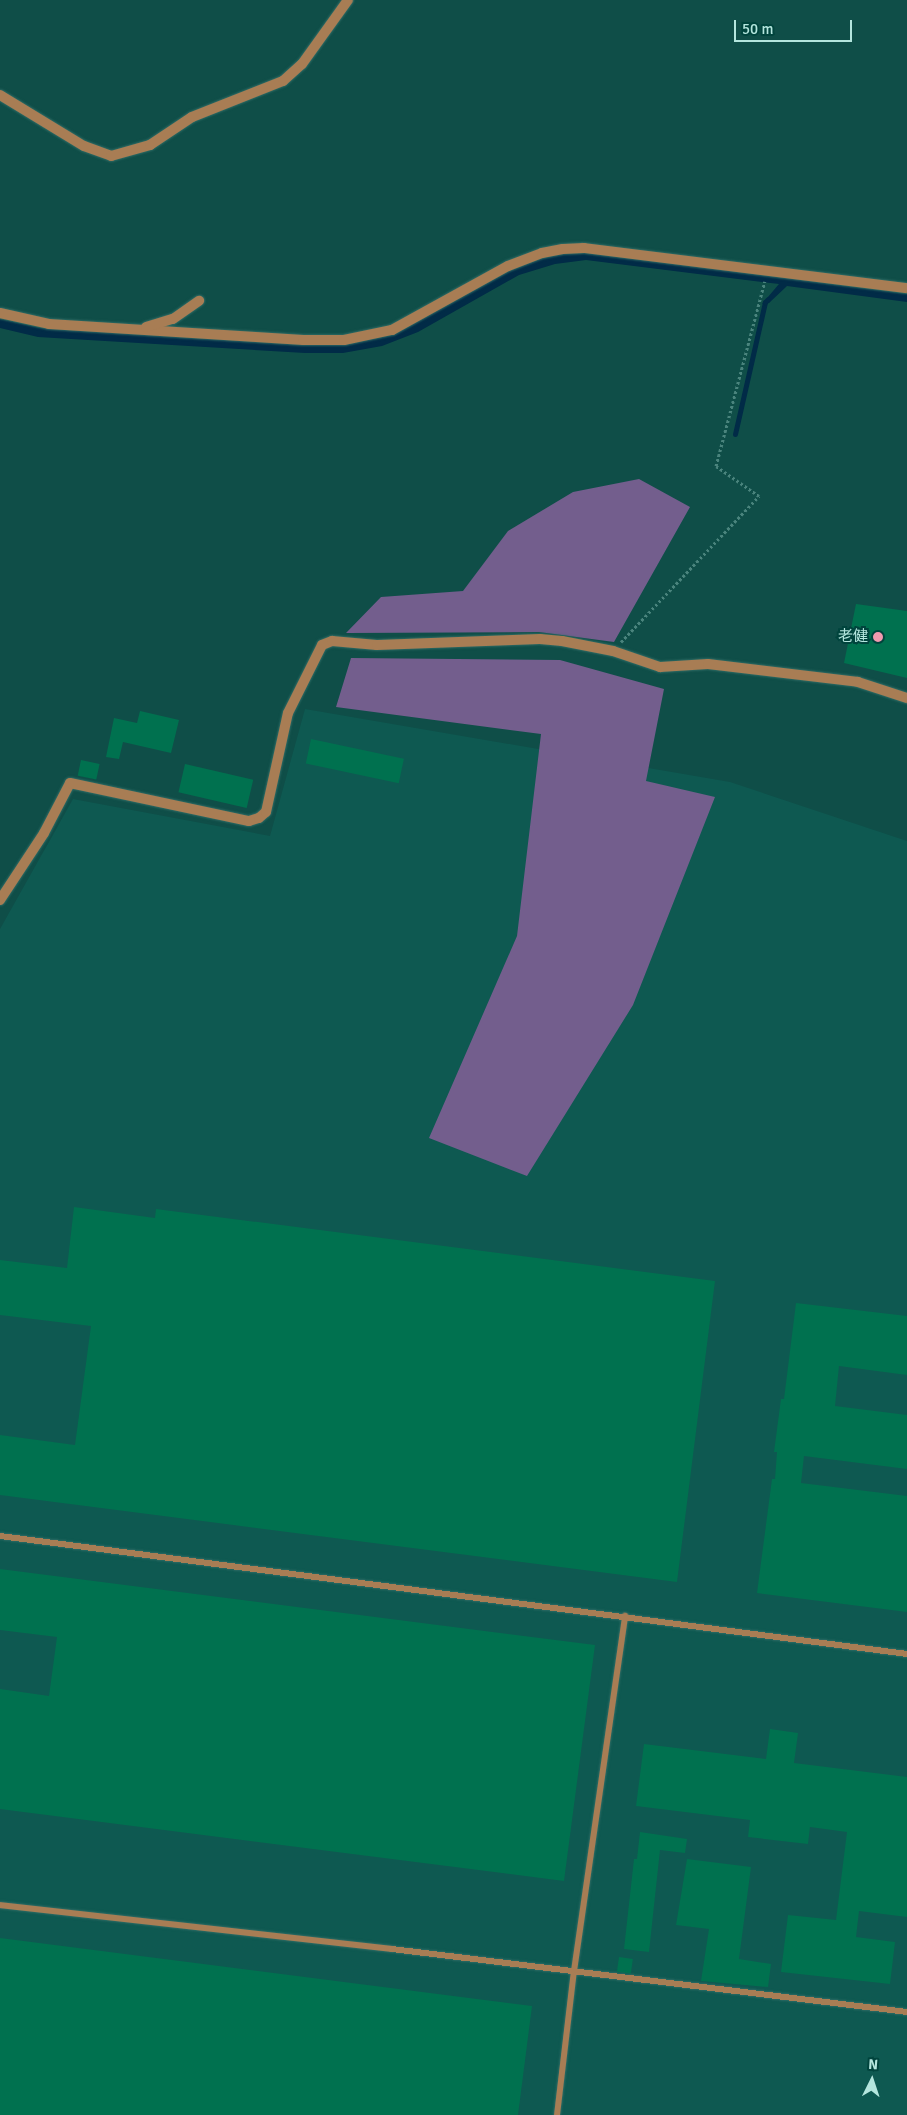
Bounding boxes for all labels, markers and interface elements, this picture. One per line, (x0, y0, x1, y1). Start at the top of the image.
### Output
scale bar (737, 10, 854, 42)
text: 50 m (742, 20, 773, 38)
place label: 老健 (838, 628, 868, 646)
marker: 老健 (872, 631, 884, 643)
north arrow (847, 2055, 897, 2105)
text: N (868, 2056, 879, 2073)

